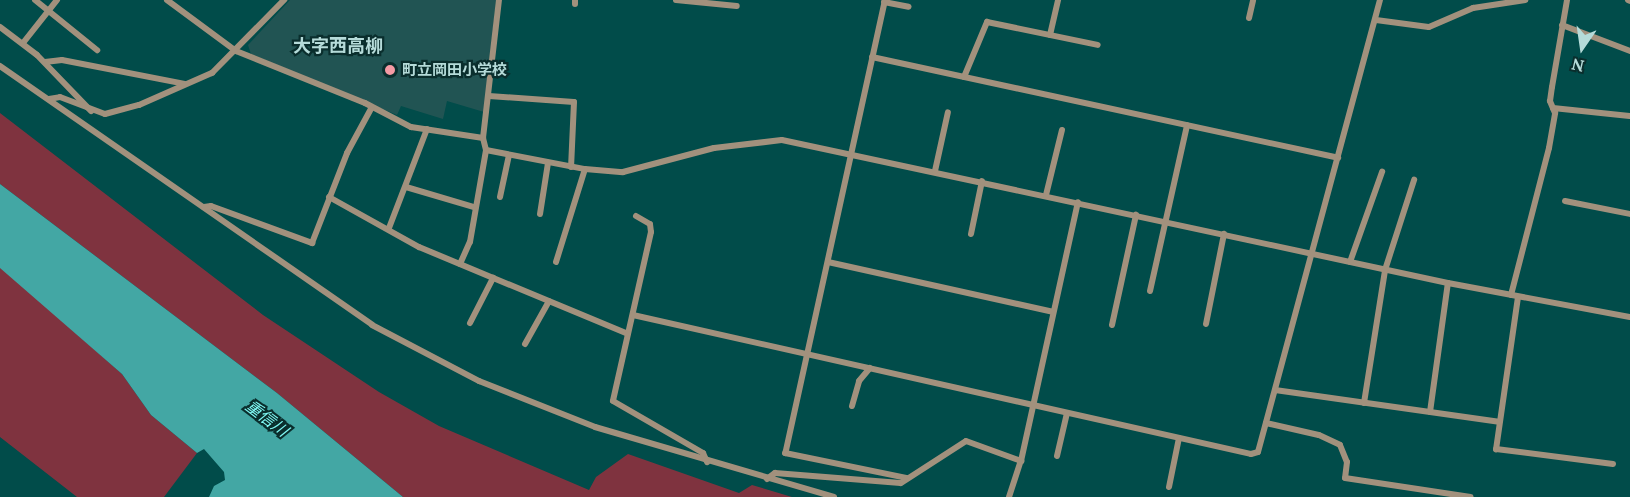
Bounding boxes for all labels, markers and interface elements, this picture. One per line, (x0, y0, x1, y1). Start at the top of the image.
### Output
north arrow (1552, 18, 1612, 78)
district label: 大字西高柳 (293, 35, 383, 57)
text: N (1570, 54, 1586, 77)
place label: 町立岡田小学校 (402, 61, 507, 79)
marker: 町立岡田小学校 (383, 63, 397, 77)
water label: 重信川 (242, 396, 292, 440)

